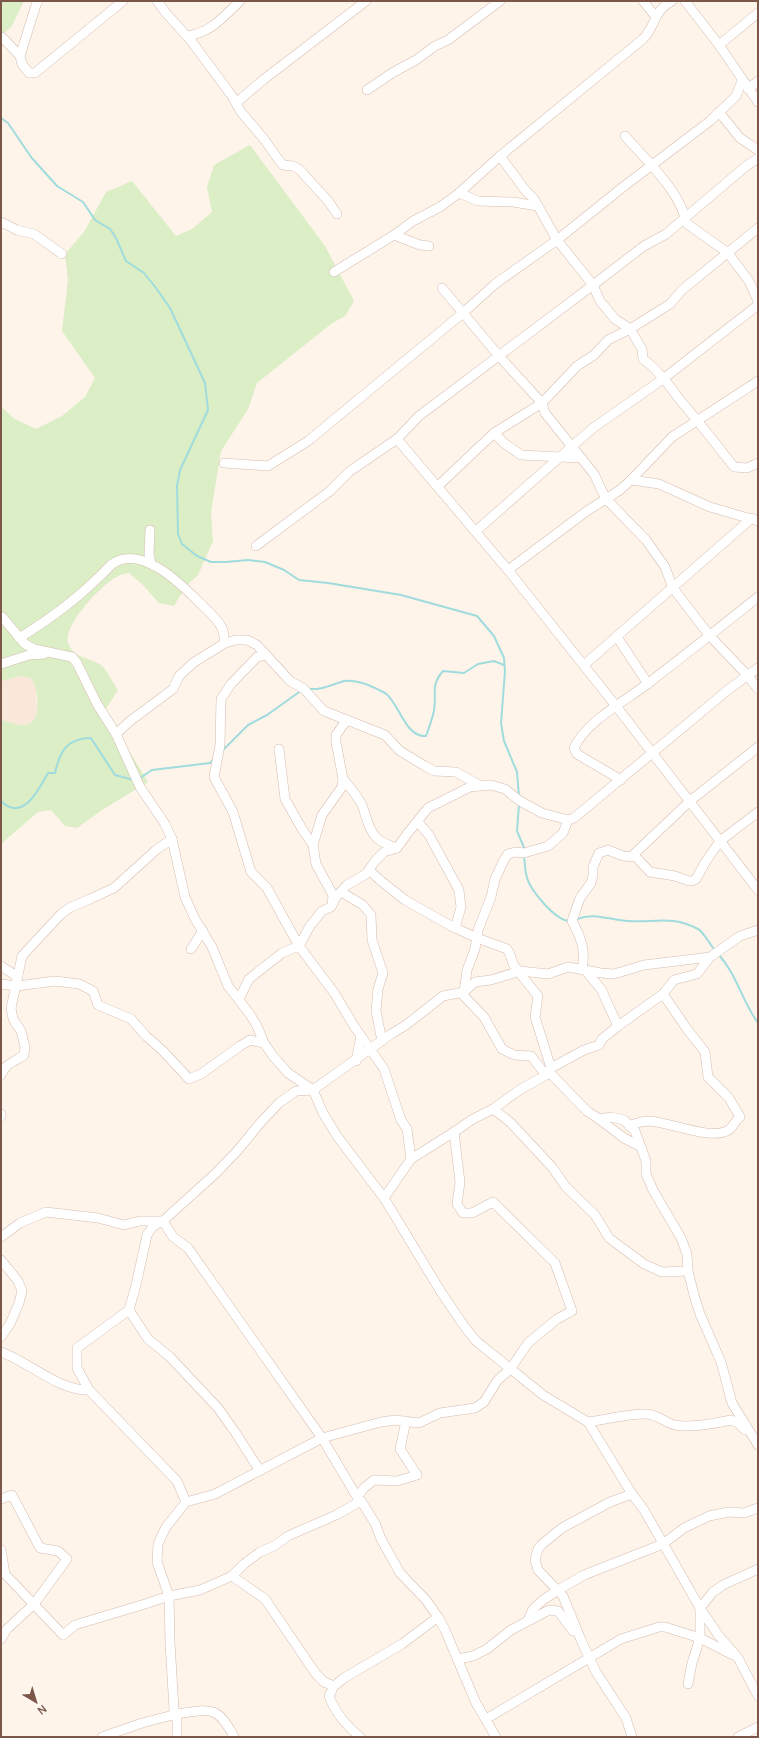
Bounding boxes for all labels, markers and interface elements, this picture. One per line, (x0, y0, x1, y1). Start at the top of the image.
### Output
north arrow (16, 1682, 56, 1722)
text: N (35, 1702, 50, 1719)

